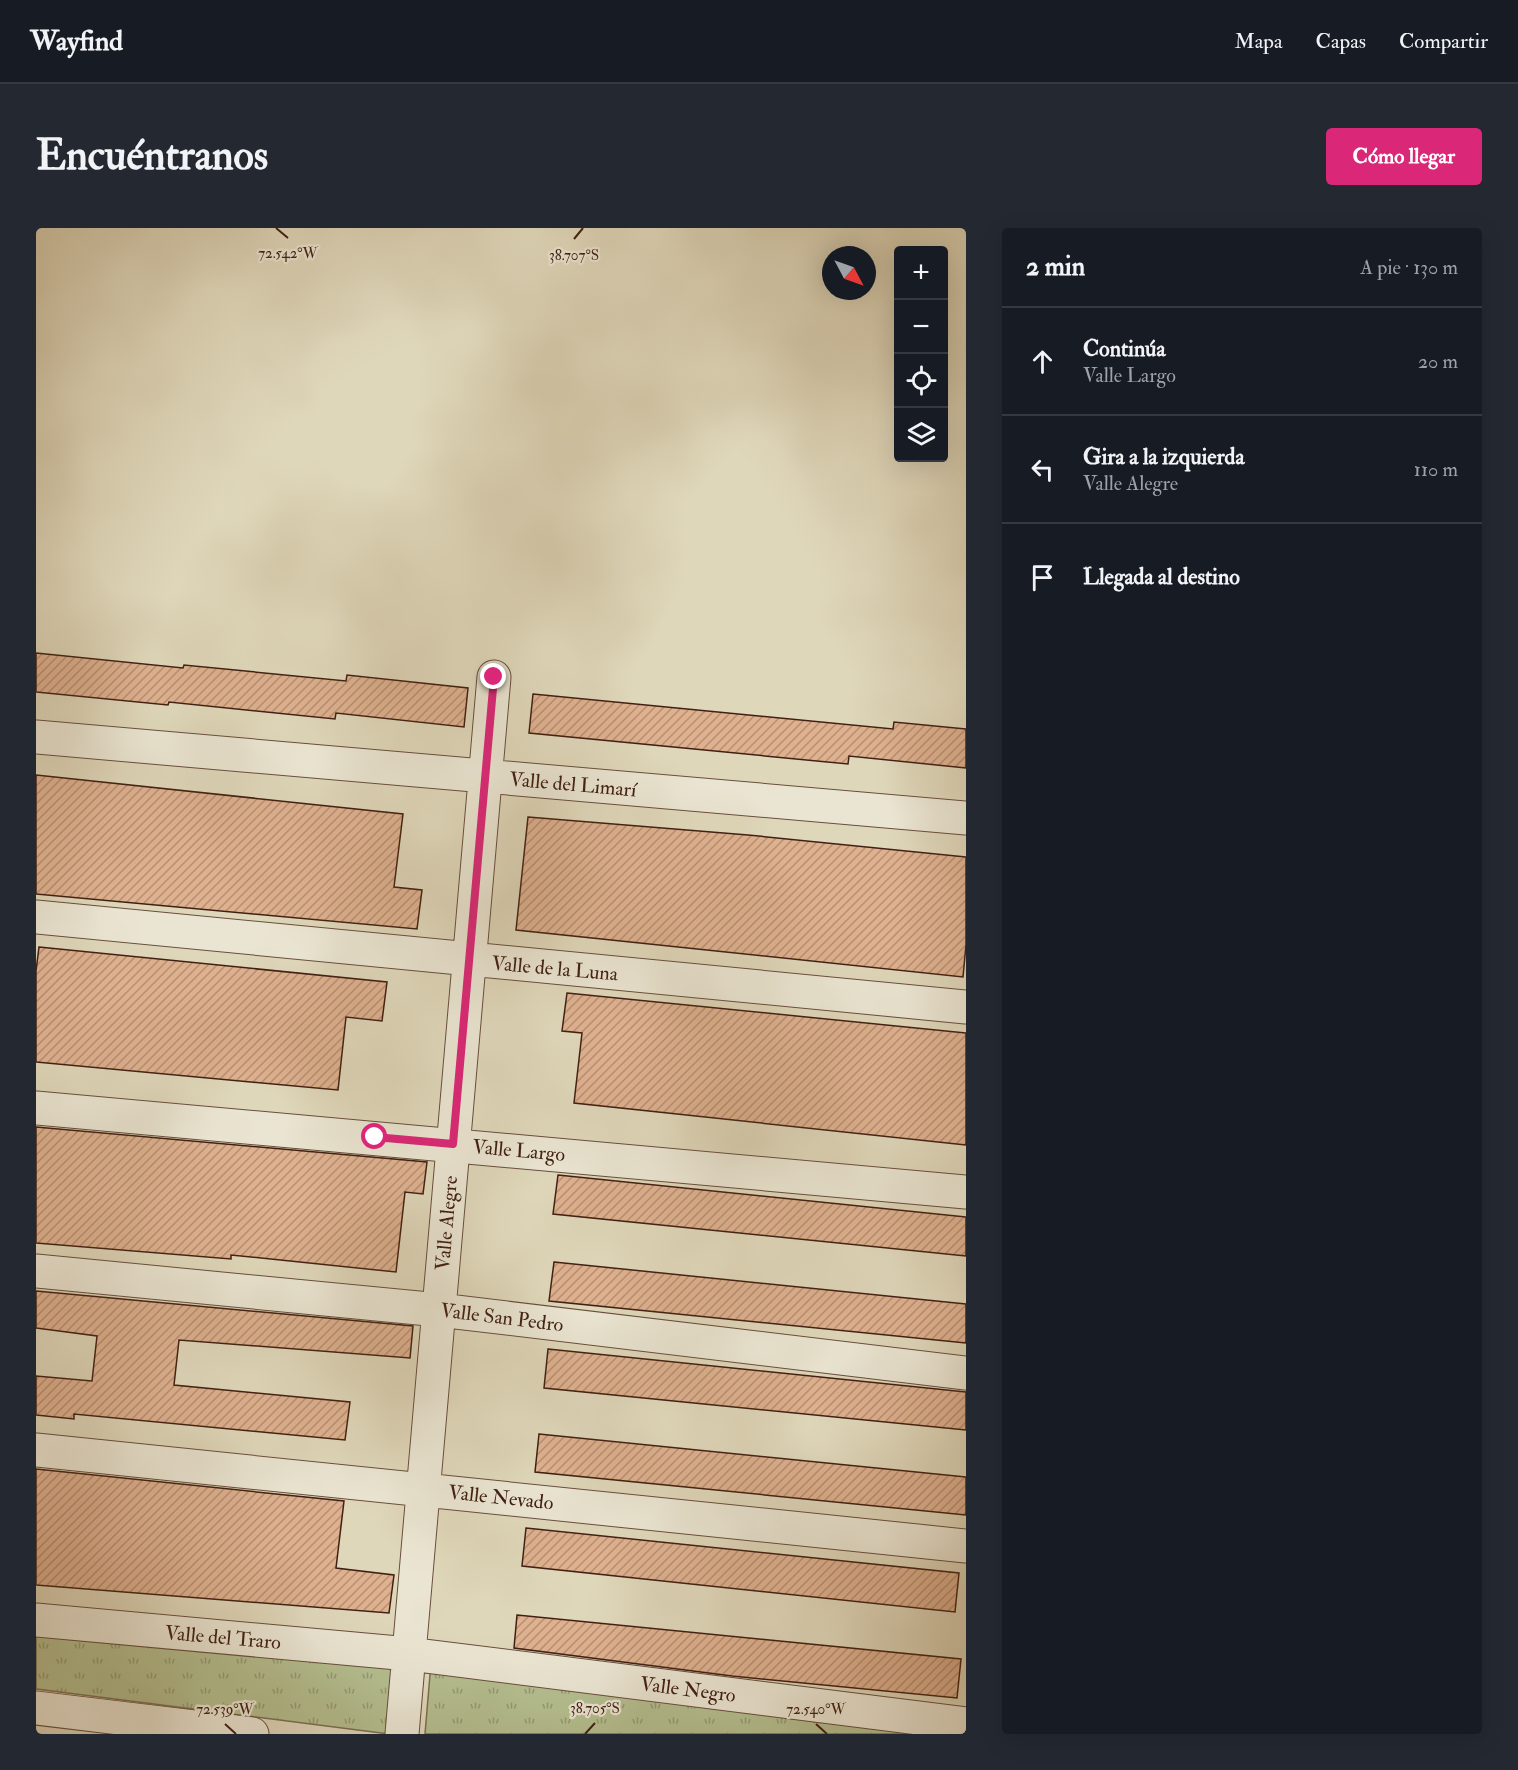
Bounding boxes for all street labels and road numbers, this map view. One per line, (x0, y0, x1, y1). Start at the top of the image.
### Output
street label: Valle del Limarí (508, 766, 639, 803)
street label: Valle de la Luna (491, 951, 620, 987)
street label: Valle Largo (472, 1134, 566, 1167)
street label: Valle Alegre (430, 1175, 463, 1272)
street label: Valle San Pedro (439, 1298, 565, 1337)
street label: Valle Nevado (447, 1480, 555, 1515)
street label: Valle del Traro (164, 1620, 282, 1655)
street label: Valle Negro (639, 1671, 737, 1708)

